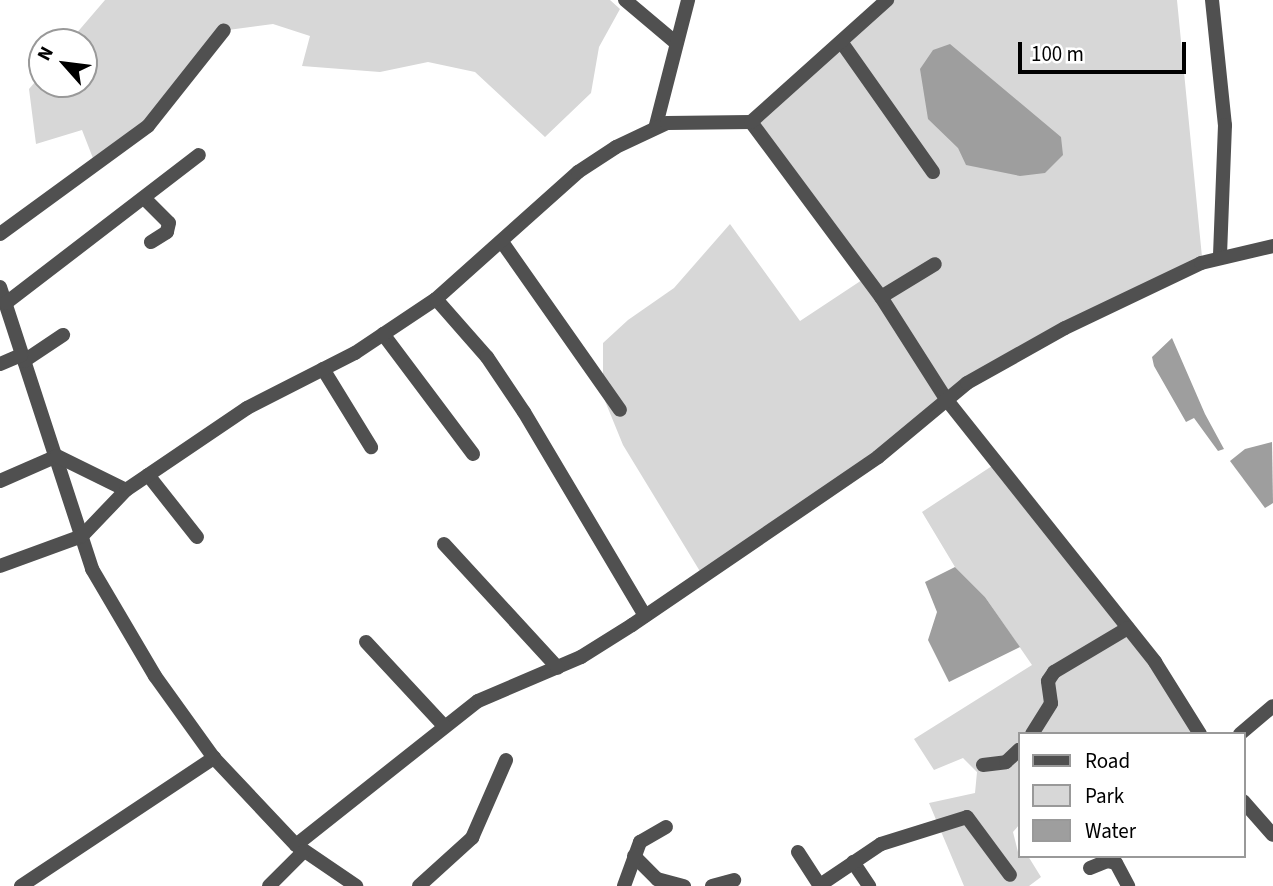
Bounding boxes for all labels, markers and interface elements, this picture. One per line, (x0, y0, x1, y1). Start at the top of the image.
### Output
north arrow (28, 28, 98, 98)
scale bar (1021, 28, 1189, 72)
text: 100 m (1031, 39, 1084, 69)
text: N (31, 42, 61, 66)
legend (1018, 732, 1245, 858)
text: Road (1085, 746, 1130, 776)
text: Park (1085, 781, 1124, 811)
text: Water (1085, 816, 1136, 846)

